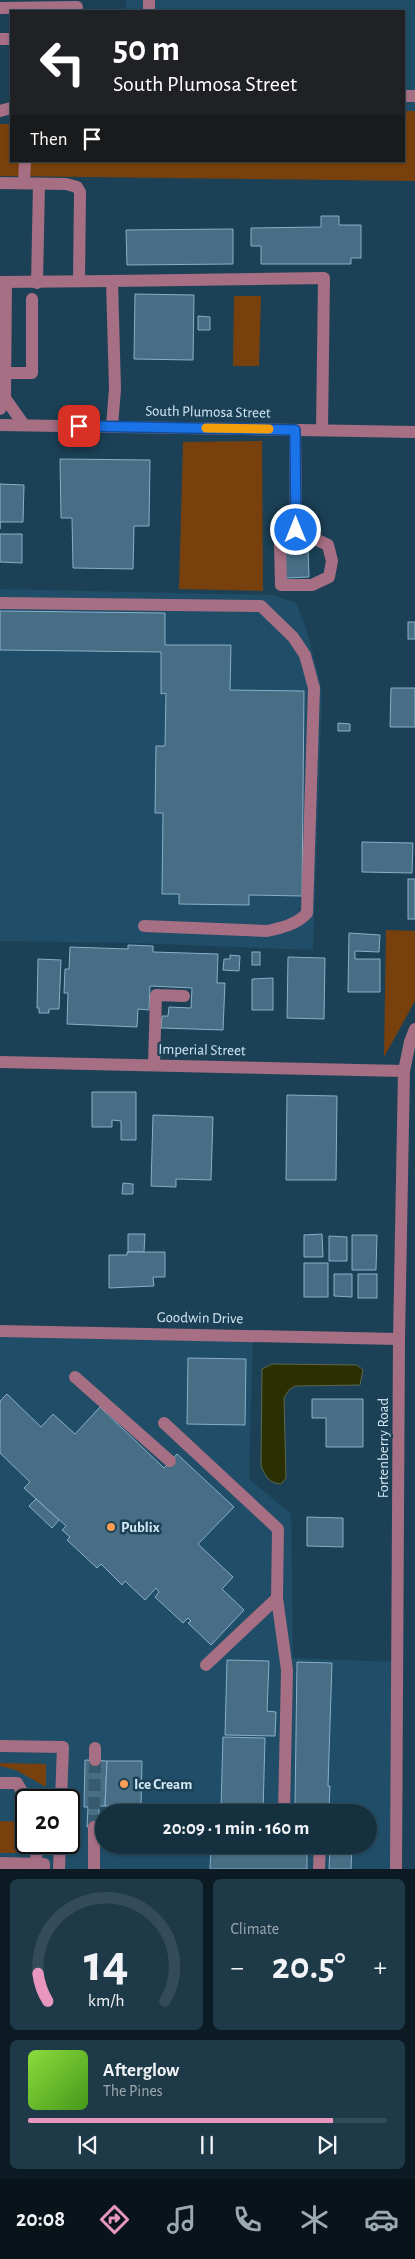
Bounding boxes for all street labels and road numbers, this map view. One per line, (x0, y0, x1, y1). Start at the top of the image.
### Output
street label: South Plumosa Street (145, 403, 271, 421)
street label: Imperial Street (158, 1042, 246, 1058)
street label: Goodwin Drive (157, 1310, 243, 1326)
street label: Fortenberry Road (376, 1398, 391, 1498)

